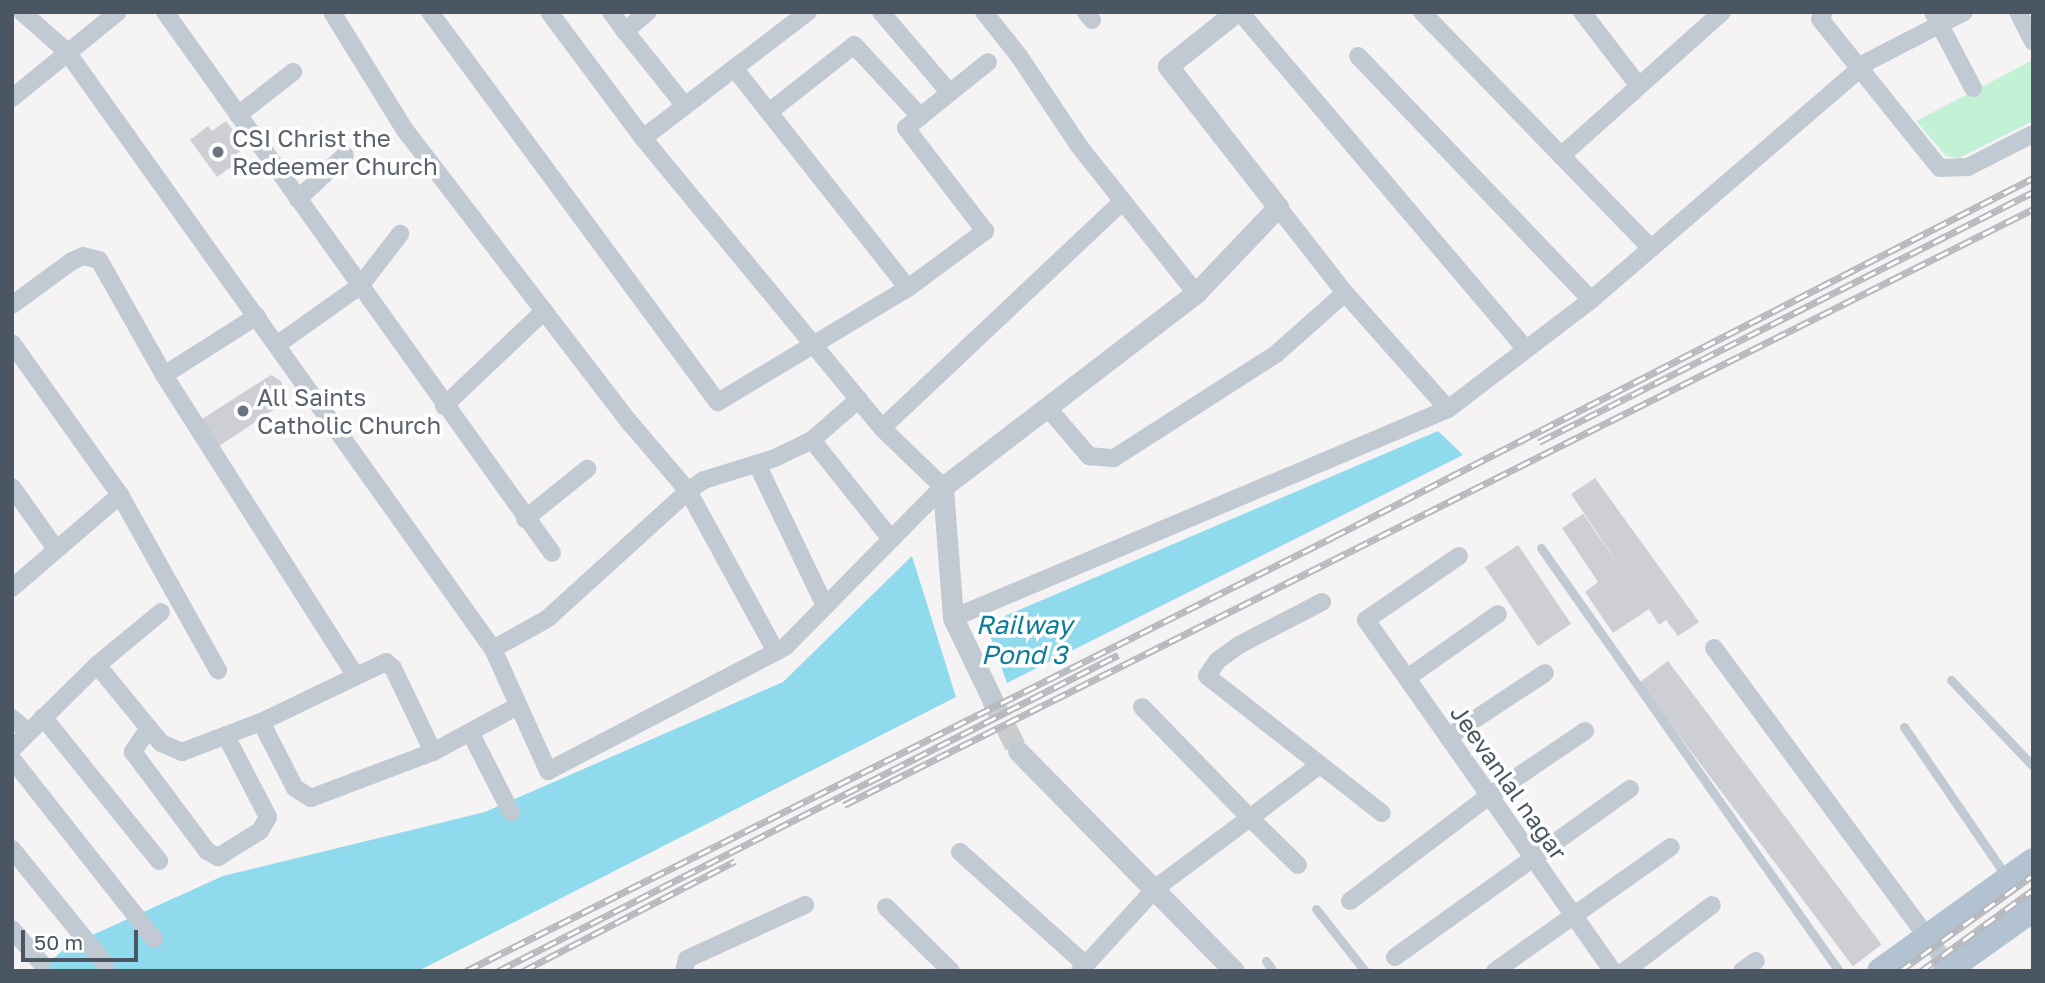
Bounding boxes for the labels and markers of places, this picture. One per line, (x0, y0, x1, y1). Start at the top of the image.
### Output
place label: CSI Christ the Redeemer Church (232, 124, 438, 180)
marker: CSI Christ the Redeemer Church (210, 144, 226, 160)
place label: All Saints Catholic Church (257, 383, 441, 439)
marker: All Saints Catholic Church (235, 403, 251, 419)

